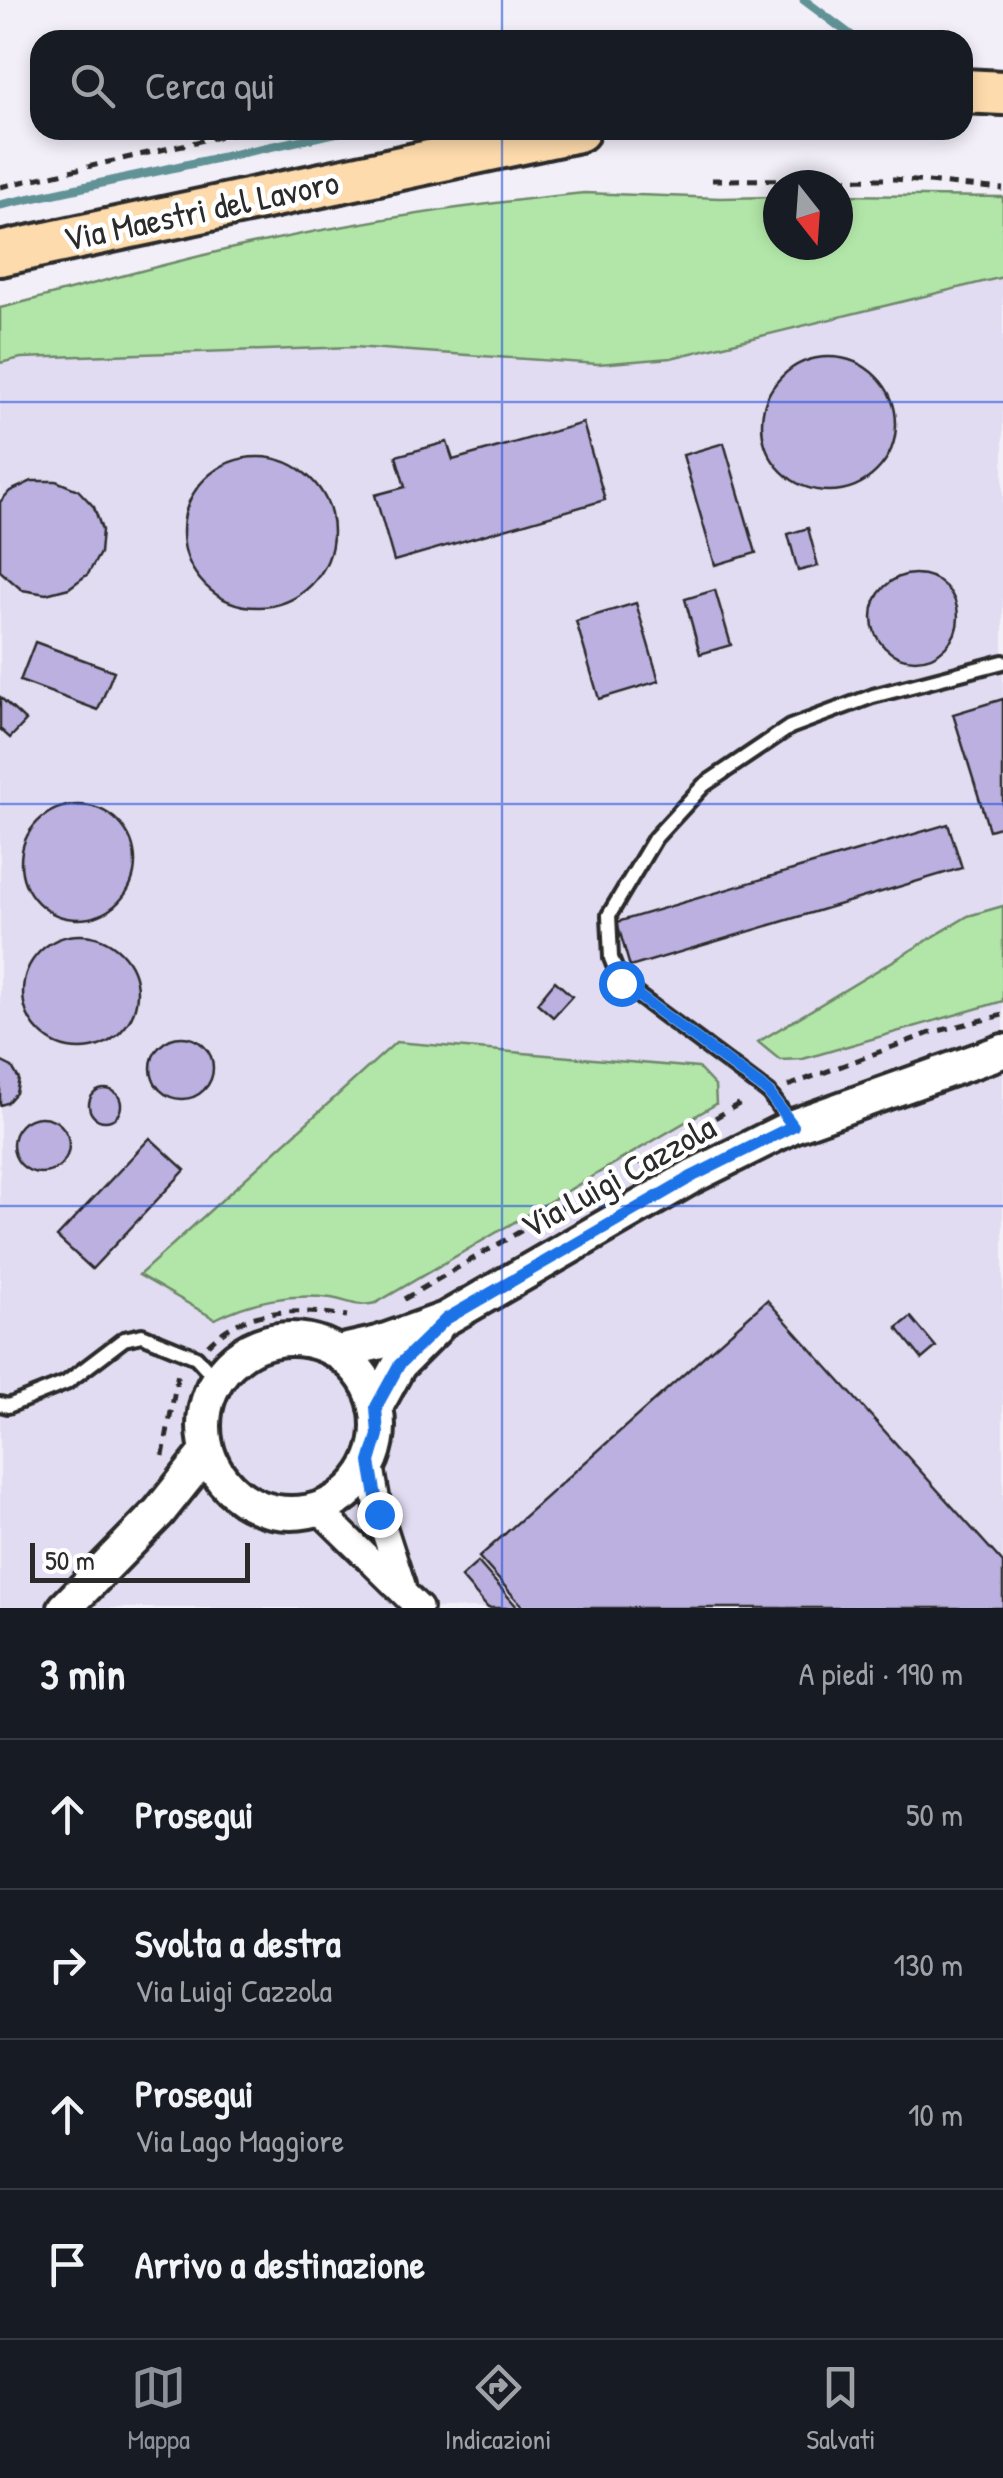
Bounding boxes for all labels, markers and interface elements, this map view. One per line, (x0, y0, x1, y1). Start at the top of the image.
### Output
search box (30, 30, 973, 140)
icon: search (65, 58, 120, 113)
text: Cerca qui (145, 59, 275, 111)
street label: Via Maestri del Lavoro (59, 158, 343, 262)
north arrow (763, 170, 853, 260)
route start (599, 961, 645, 1007)
street label: Via Luigi Cazzola (512, 1103, 724, 1249)
route end (357, 1492, 403, 1538)
scale bar (30, 1538, 250, 1582)
text: 50 m (45, 1541, 95, 1579)
text: 3 min (40, 1645, 125, 1702)
text: A piedi · 190 m (799, 1652, 963, 1695)
icon: ahead (40, 1787, 95, 1842)
text: Prosegui (135, 1788, 254, 1840)
text: 50 m (906, 1793, 963, 1836)
text: Svolta a destra (135, 1917, 341, 1969)
icon: right (40, 1937, 95, 1992)
text: 130 m (894, 1943, 963, 1986)
text: Via Luigi Cazzola (135, 1969, 332, 2012)
text: Prosegui (135, 2067, 254, 2119)
icon: ahead (40, 2087, 95, 2142)
text: 10 m (908, 2093, 963, 2136)
text: Via Lago Maggiore (135, 2119, 344, 2162)
icon: arrive (40, 2237, 95, 2292)
text: Arrivo a destinazione (135, 2238, 425, 2290)
tab: Mappa (127, 2360, 190, 2458)
tab: Indicazioni (445, 2360, 551, 2458)
tab: Salvati (806, 2360, 876, 2458)

